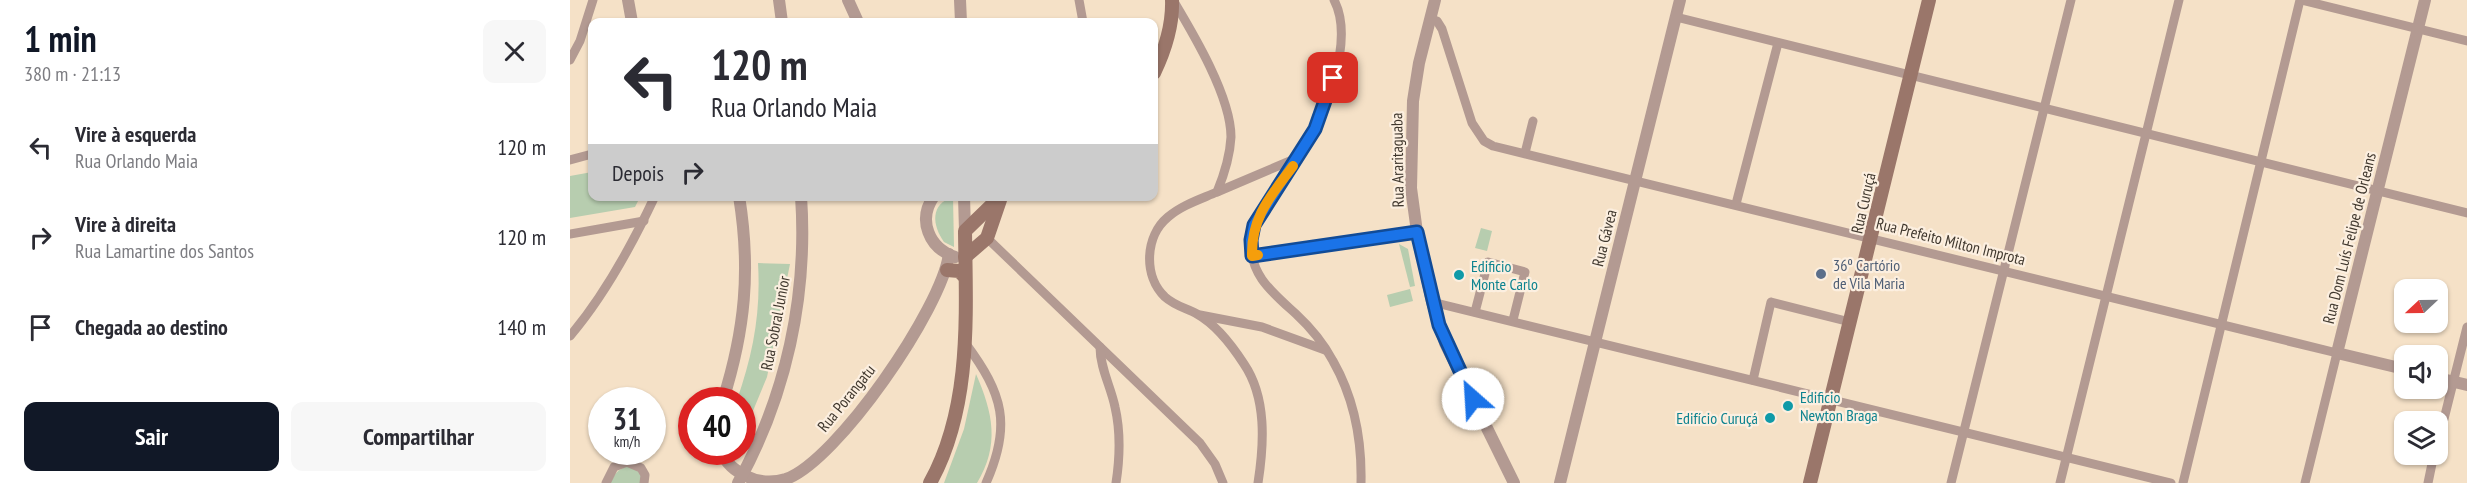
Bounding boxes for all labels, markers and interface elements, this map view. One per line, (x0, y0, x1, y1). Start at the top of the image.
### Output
text: 1 min (24, 15, 97, 62)
button: close (483, 20, 546, 83)
text: 120 m (711, 37, 808, 92)
icon: left (612, 42, 690, 120)
pin (1307, 52, 1358, 103)
text: 380 m · 21:13 (24, 61, 121, 87)
icon: arrive (1316, 61, 1349, 94)
text: Rua Orlando Maia (711, 90, 877, 124)
street label: Rua Araritaguaba (1386, 113, 1408, 207)
text: Vire à esquerda (75, 120, 196, 148)
icon: left (24, 131, 57, 164)
text: 120 m (497, 133, 546, 161)
text: Rua Orlando Maia (75, 148, 198, 174)
street label: Rua Dom Luís Felipe de Orleans (2318, 150, 2380, 326)
icon: right (676, 156, 709, 189)
text: Depois (612, 159, 664, 187)
street label: Rua Curuçá (1846, 171, 1880, 235)
street label: Rua Gávea (1587, 207, 1621, 269)
text: Vire à direita (75, 210, 176, 238)
street label: Rua Prefeito Milton Improta (1874, 213, 2028, 269)
icon: right (24, 221, 57, 254)
text: 120 m (497, 223, 546, 251)
text: Rua Lamartine dos Santos (75, 238, 254, 264)
place label: 36º Cartório de Vila Maria (1833, 255, 1905, 293)
place label: Edificio Monte Carlo (1471, 256, 1538, 294)
marker: 36º Cartório de Vila Maria (1814, 267, 1828, 281)
marker: Edificio Monte Carlo (1452, 268, 1466, 282)
street label: Rua Sobral Junior (756, 274, 794, 372)
north arrow (2394, 279, 2448, 333)
map controls (2394, 279, 2448, 465)
icon: arrive (24, 311, 57, 344)
text: Chegada ao destino (75, 313, 228, 341)
text: 140 m (497, 313, 546, 341)
button: sound (2394, 345, 2448, 399)
street label: Rua Porangatu (813, 360, 879, 436)
position arrow (1441, 367, 1505, 431)
speed limit sign: 40 (678, 387, 756, 465)
place label: Edificio Newton Braga (1800, 387, 1878, 425)
text: 31 (613, 399, 641, 438)
marker: Edificio Newton Braga (1781, 399, 1795, 413)
button: Sair (24, 402, 279, 471)
button: Compartilhar (291, 402, 546, 471)
place label: Edifício Curuçá (1676, 408, 1758, 428)
marker: Edifício Curuçá (1763, 411, 1777, 425)
button: layers (2394, 411, 2448, 465)
text: km/h (614, 432, 640, 451)

